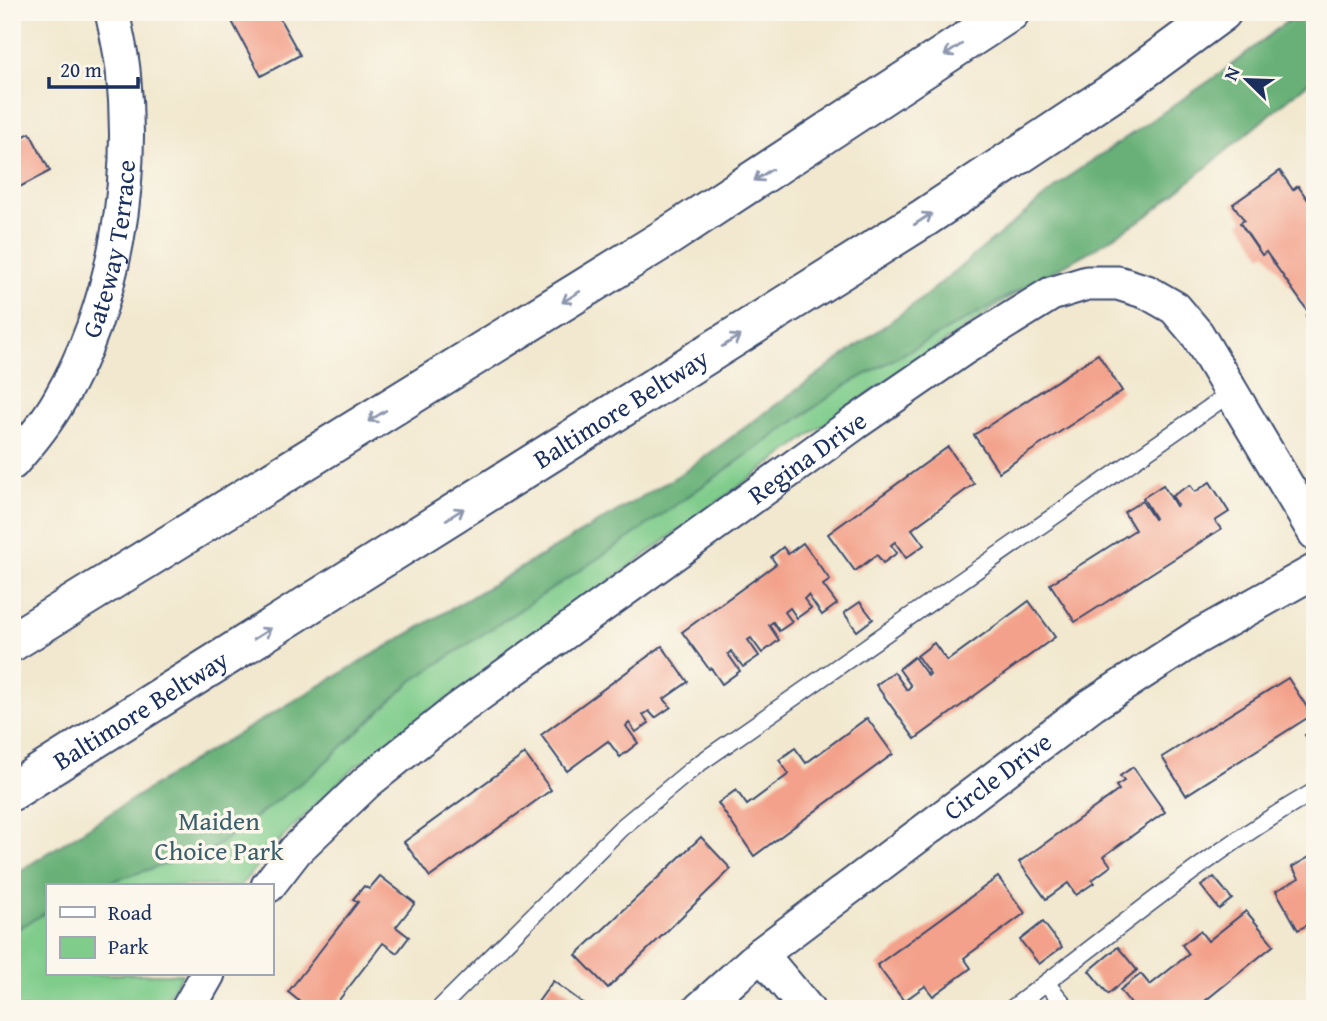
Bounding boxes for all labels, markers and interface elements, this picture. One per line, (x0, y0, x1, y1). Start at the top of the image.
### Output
one-way arrow (944, 43, 963, 57)
scale bar (49, 46, 138, 90)
north arrow (1212, 46, 1282, 116)
text: 20 m (60, 54, 102, 85)
text: N (1216, 62, 1247, 85)
street label: Gateway Terrace (71, 159, 145, 343)
one-way arrow (754, 168, 773, 182)
one-way arrow (913, 211, 932, 226)
one-way arrow (561, 290, 581, 304)
one-way arrow (721, 333, 740, 348)
street label: Baltimore Beltway (525, 338, 716, 478)
street label: Regina Drive (739, 401, 874, 513)
one-way arrow (368, 410, 388, 424)
one-way arrow (445, 506, 465, 520)
one-way arrow (252, 627, 272, 641)
street label: Baltimore Beltway (45, 640, 236, 780)
street label: Circle Drive (935, 722, 1059, 829)
park label: Maiden Choice Park (155, 801, 284, 870)
legend (46, 884, 273, 976)
text: Road (108, 897, 153, 928)
text: Park (108, 931, 149, 962)

